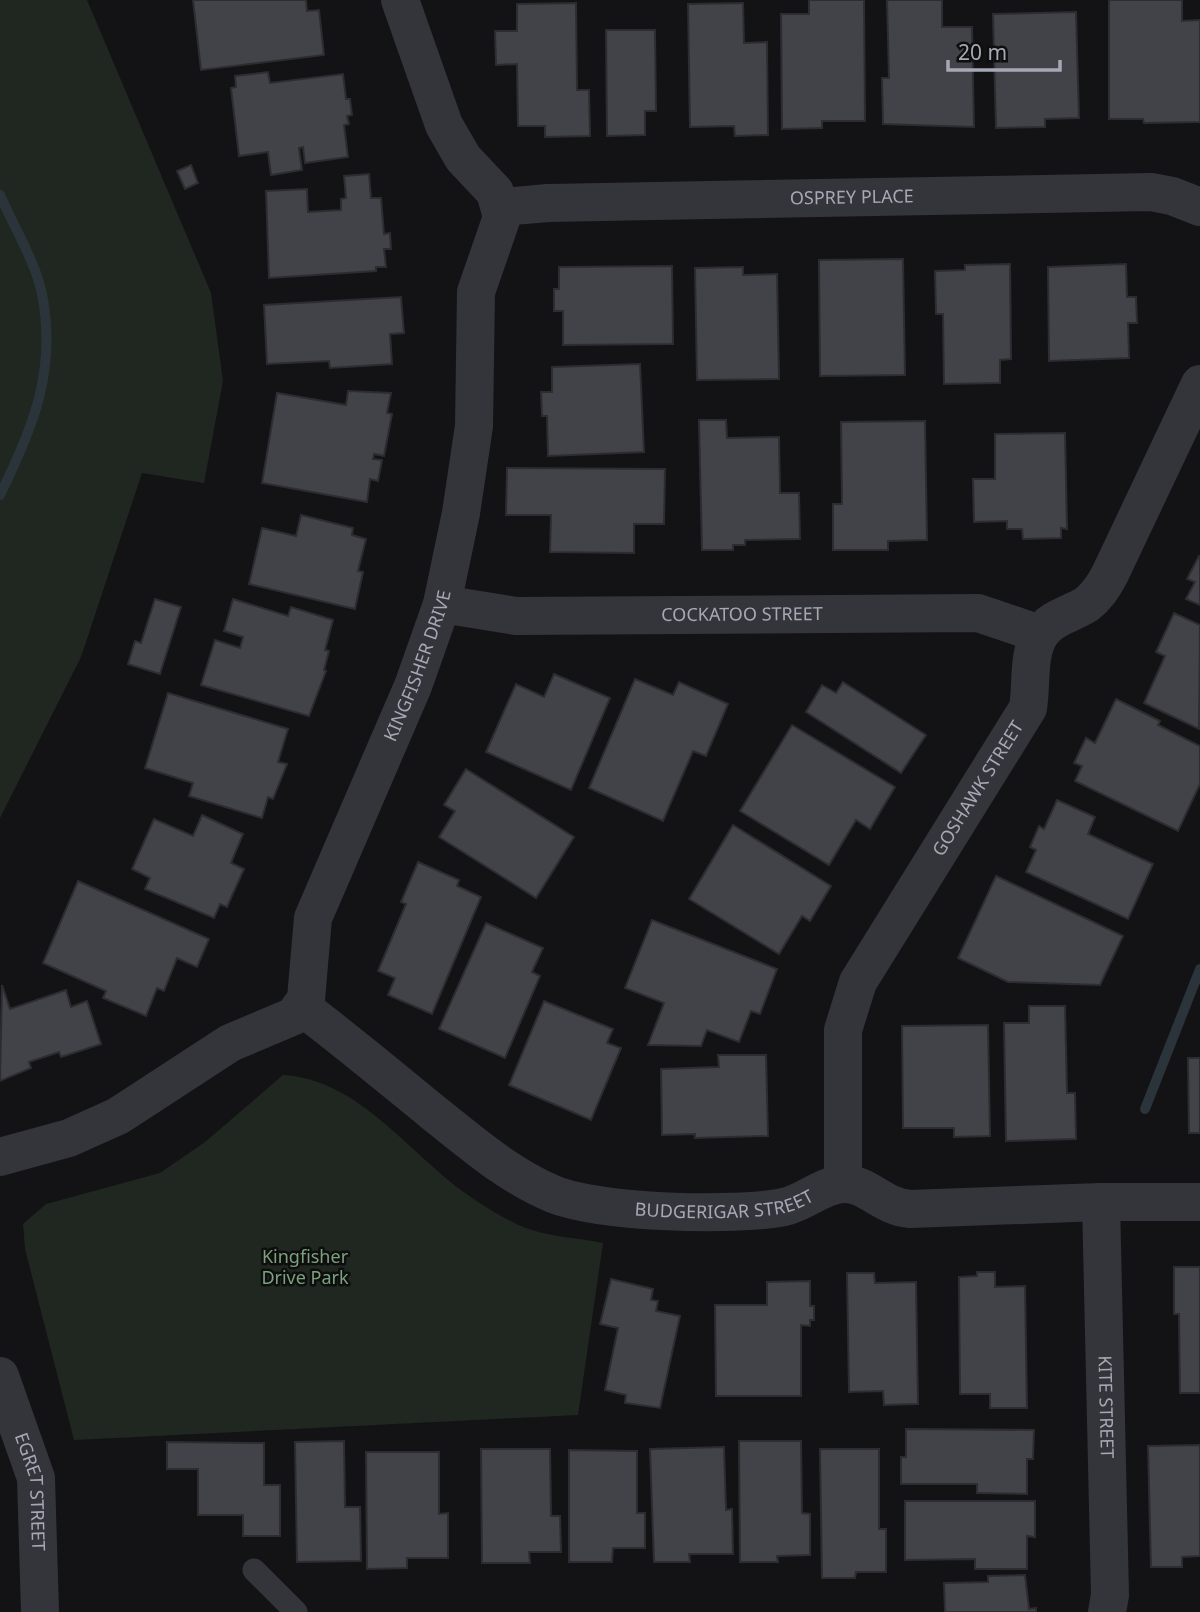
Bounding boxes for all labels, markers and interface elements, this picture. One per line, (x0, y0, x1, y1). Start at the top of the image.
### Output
scale bar (948, 28, 1060, 72)
text: 20 m (958, 38, 1007, 66)
street label: OSPREY PLACE (790, 183, 914, 210)
street label: KINGFISHER DRIVE (378, 588, 456, 745)
street label: COCKATOO STREET (661, 601, 823, 626)
street label: GOSHAWK STREET (926, 716, 1028, 860)
street label: BUDGERIGAR STREET (634, 1183, 817, 1223)
park label: Kingfisher Drive Park (261, 1244, 349, 1289)
street label: KITE STREET (1094, 1355, 1120, 1459)
street label: EGRET STREET (10, 1429, 51, 1551)

